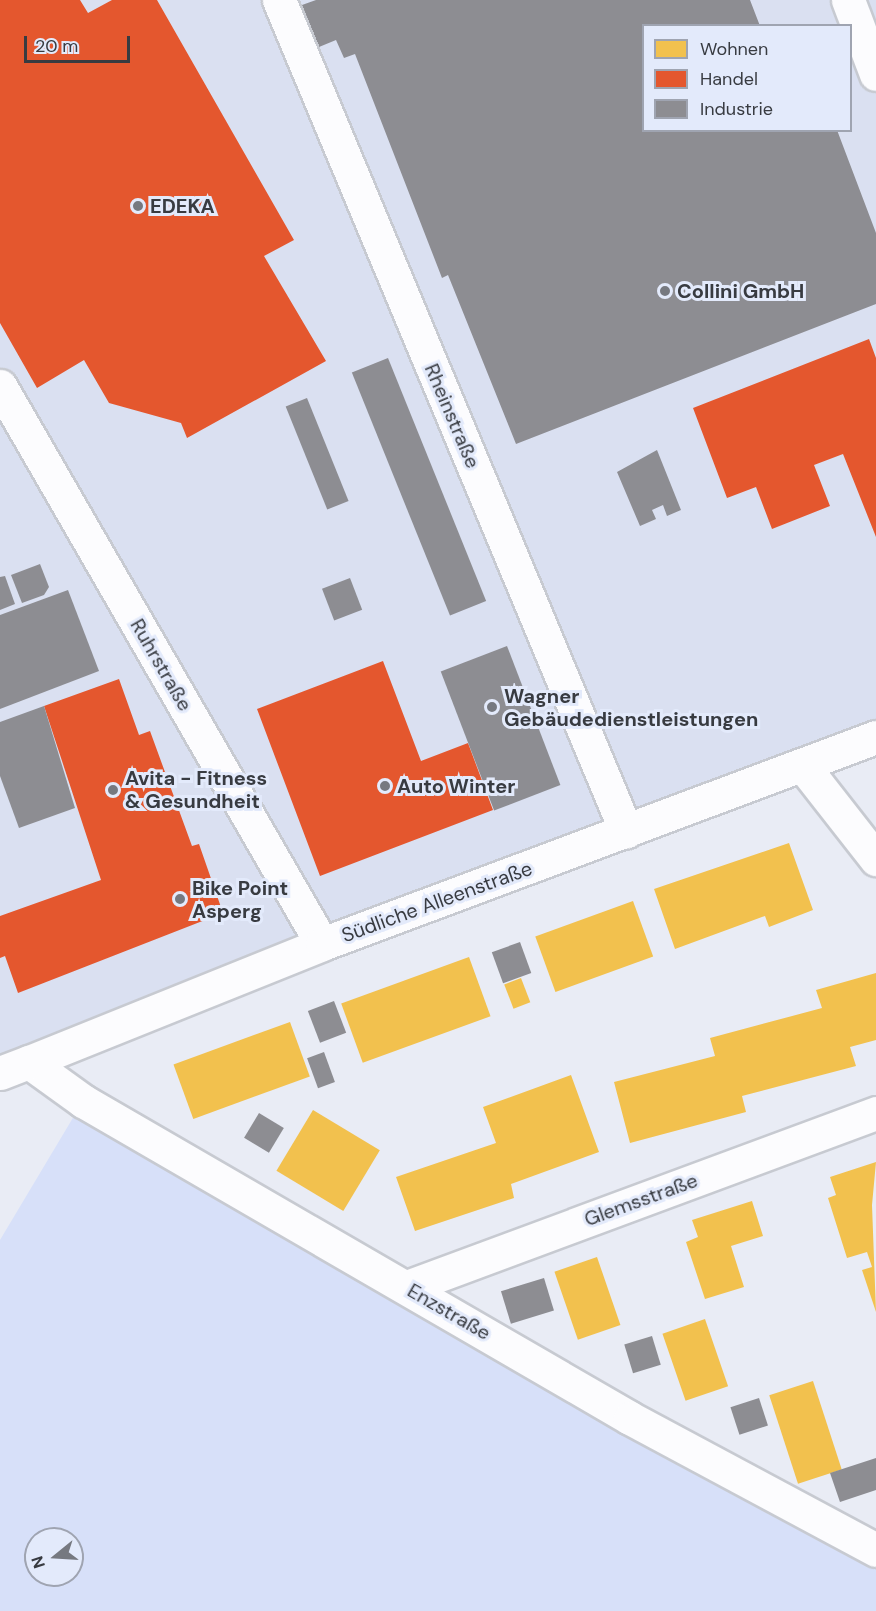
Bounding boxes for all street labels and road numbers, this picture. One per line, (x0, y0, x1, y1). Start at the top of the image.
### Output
street label: Rheinstraße (419, 360, 485, 472)
street label: Ruhrstraße (125, 615, 197, 715)
street label: Südliche Alleenstraße (339, 856, 535, 948)
street label: Glemsstraße (581, 1168, 701, 1232)
street label: Enzstraße (403, 1279, 495, 1345)

